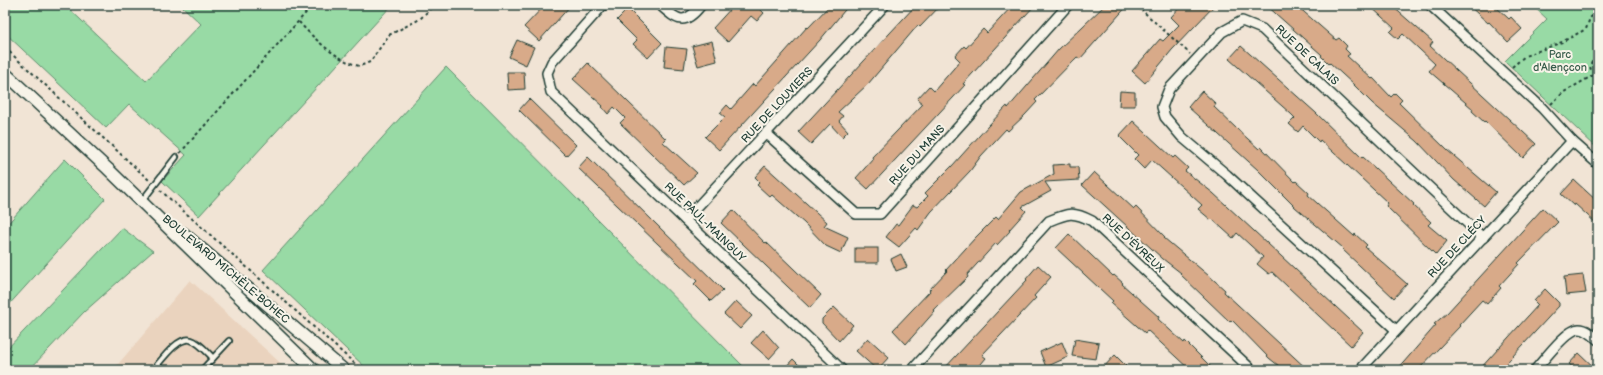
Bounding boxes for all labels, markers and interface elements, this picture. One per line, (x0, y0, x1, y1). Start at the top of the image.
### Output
street label: RUE DE CALAIS (1273, 22, 1342, 88)
park label: Parc d'Alençcon (1533, 48, 1587, 74)
street label: RUE DE LOUVIERS (739, 64, 816, 146)
street label: RUE DU MANS (887, 122, 948, 188)
street label: RUE PAUL-MAINGUY (662, 180, 749, 264)
street label: RUE D'ÉVREUX (1099, 210, 1168, 275)
street label: BOULEVARD MICHÈLE-BOHEC (160, 211, 293, 326)
street label: RUE DE CLÉCY (1424, 212, 1489, 281)

